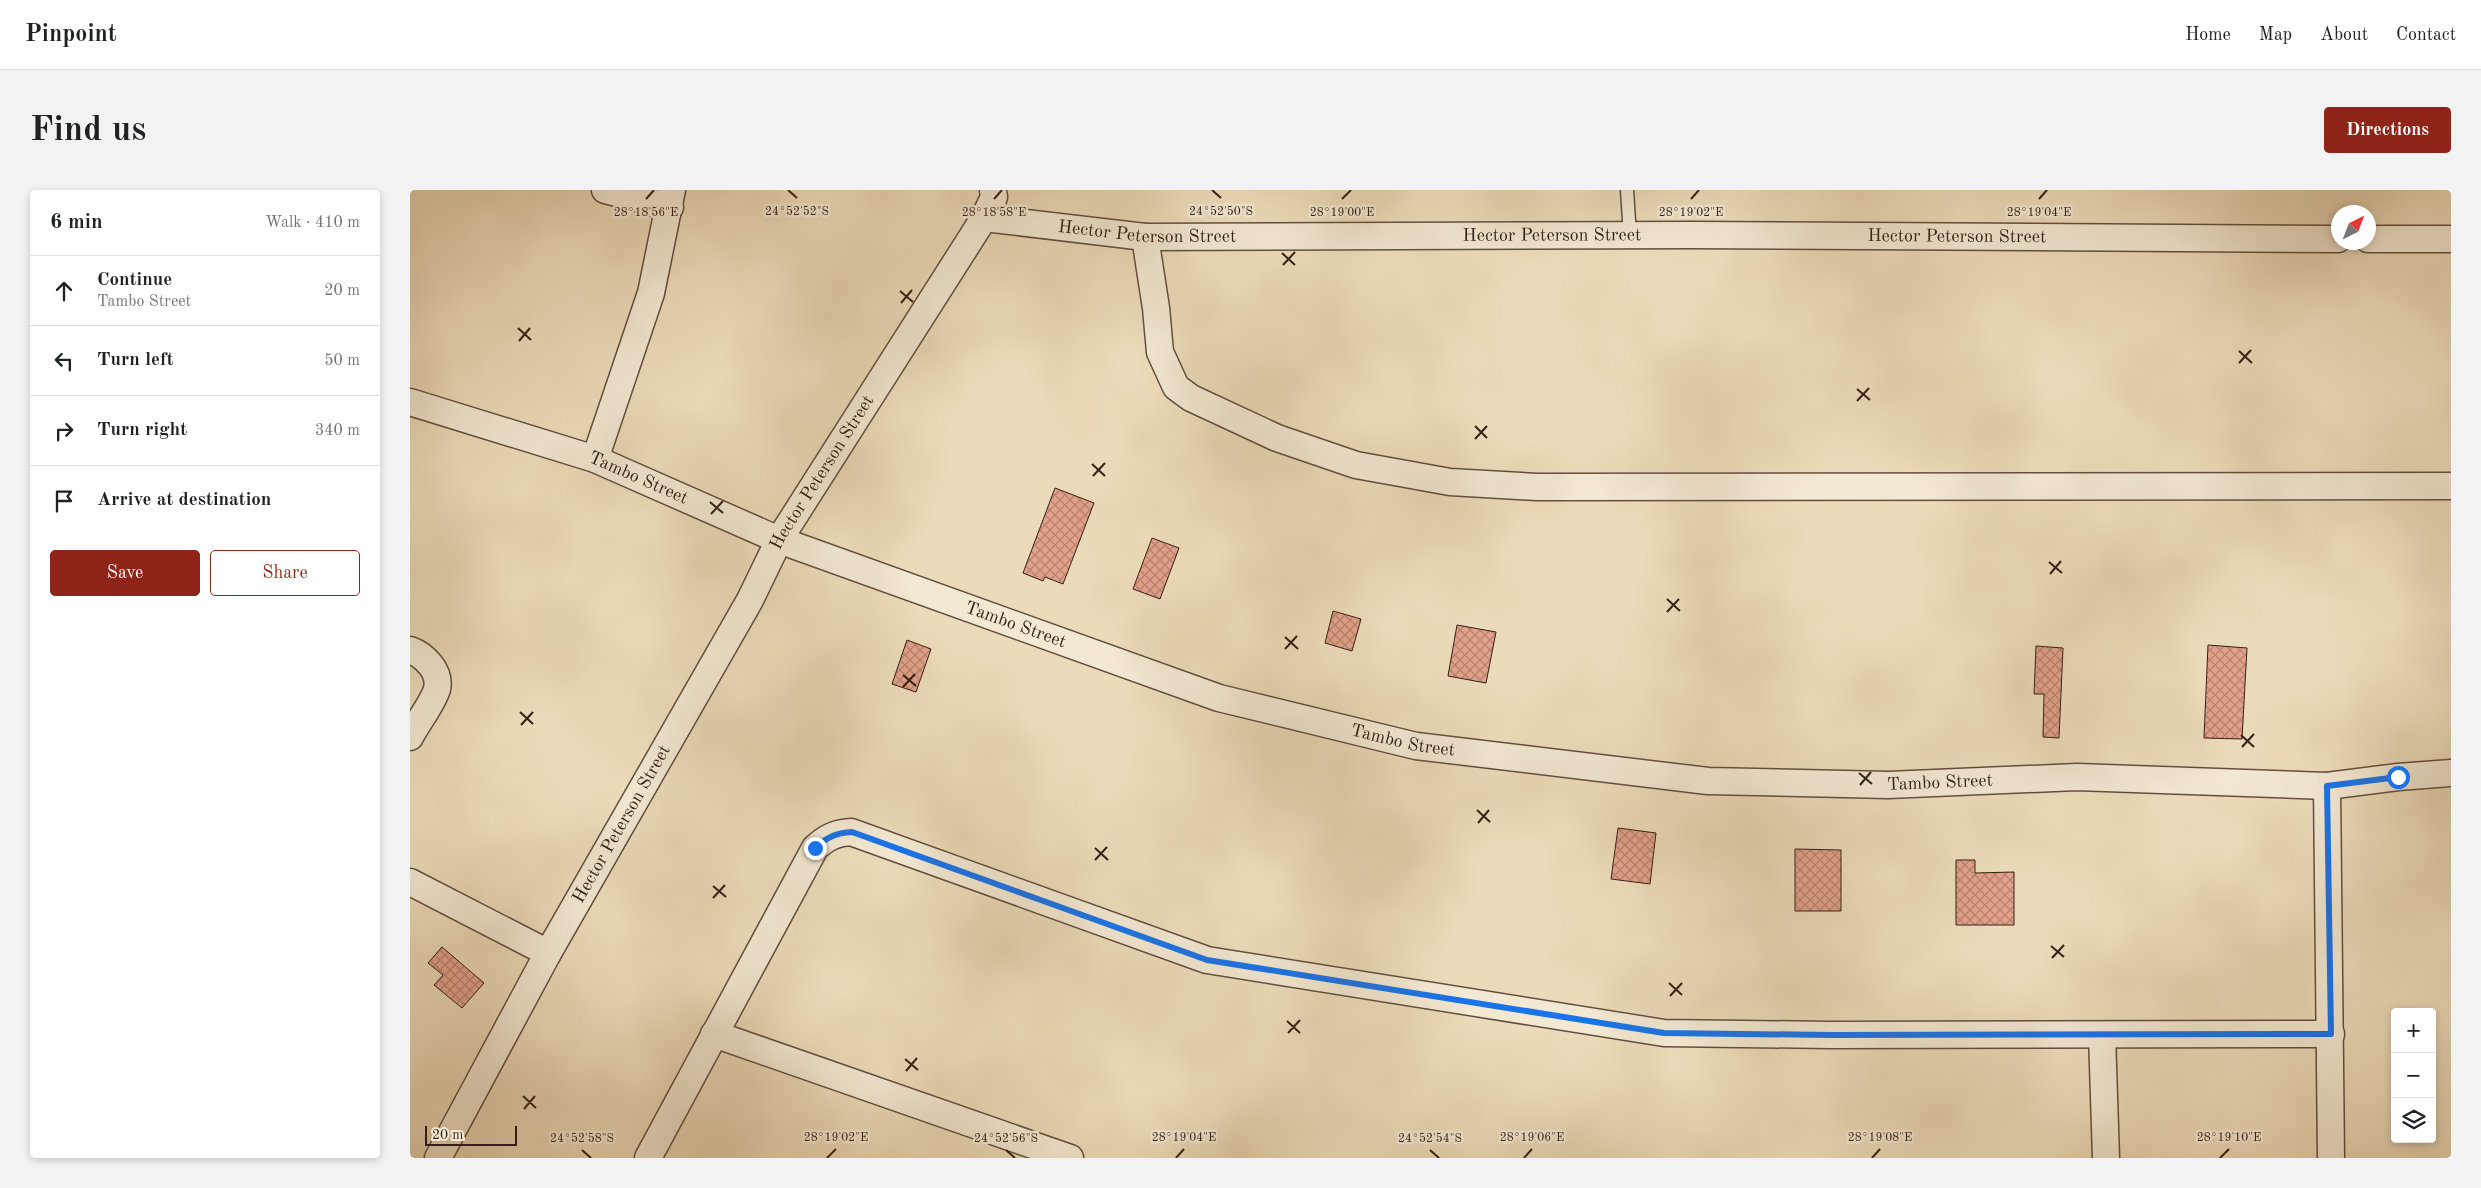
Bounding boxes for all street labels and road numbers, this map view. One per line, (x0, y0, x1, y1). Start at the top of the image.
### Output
street label: Hector Peterson Street (1057, 218, 1236, 246)
street label: Hector Peterson Street (1462, 226, 1641, 245)
street label: Hector Peterson Street (1867, 227, 2046, 246)
street label: Hector Peterson Street (767, 392, 878, 552)
street label: Tambo Street (586, 448, 691, 508)
street label: Tambo Street (963, 599, 1069, 651)
street label: Tambo Street (1349, 721, 1456, 760)
street label: Hector Peterson Street (569, 742, 674, 906)
street label: Tambo Street (1887, 772, 1993, 794)

